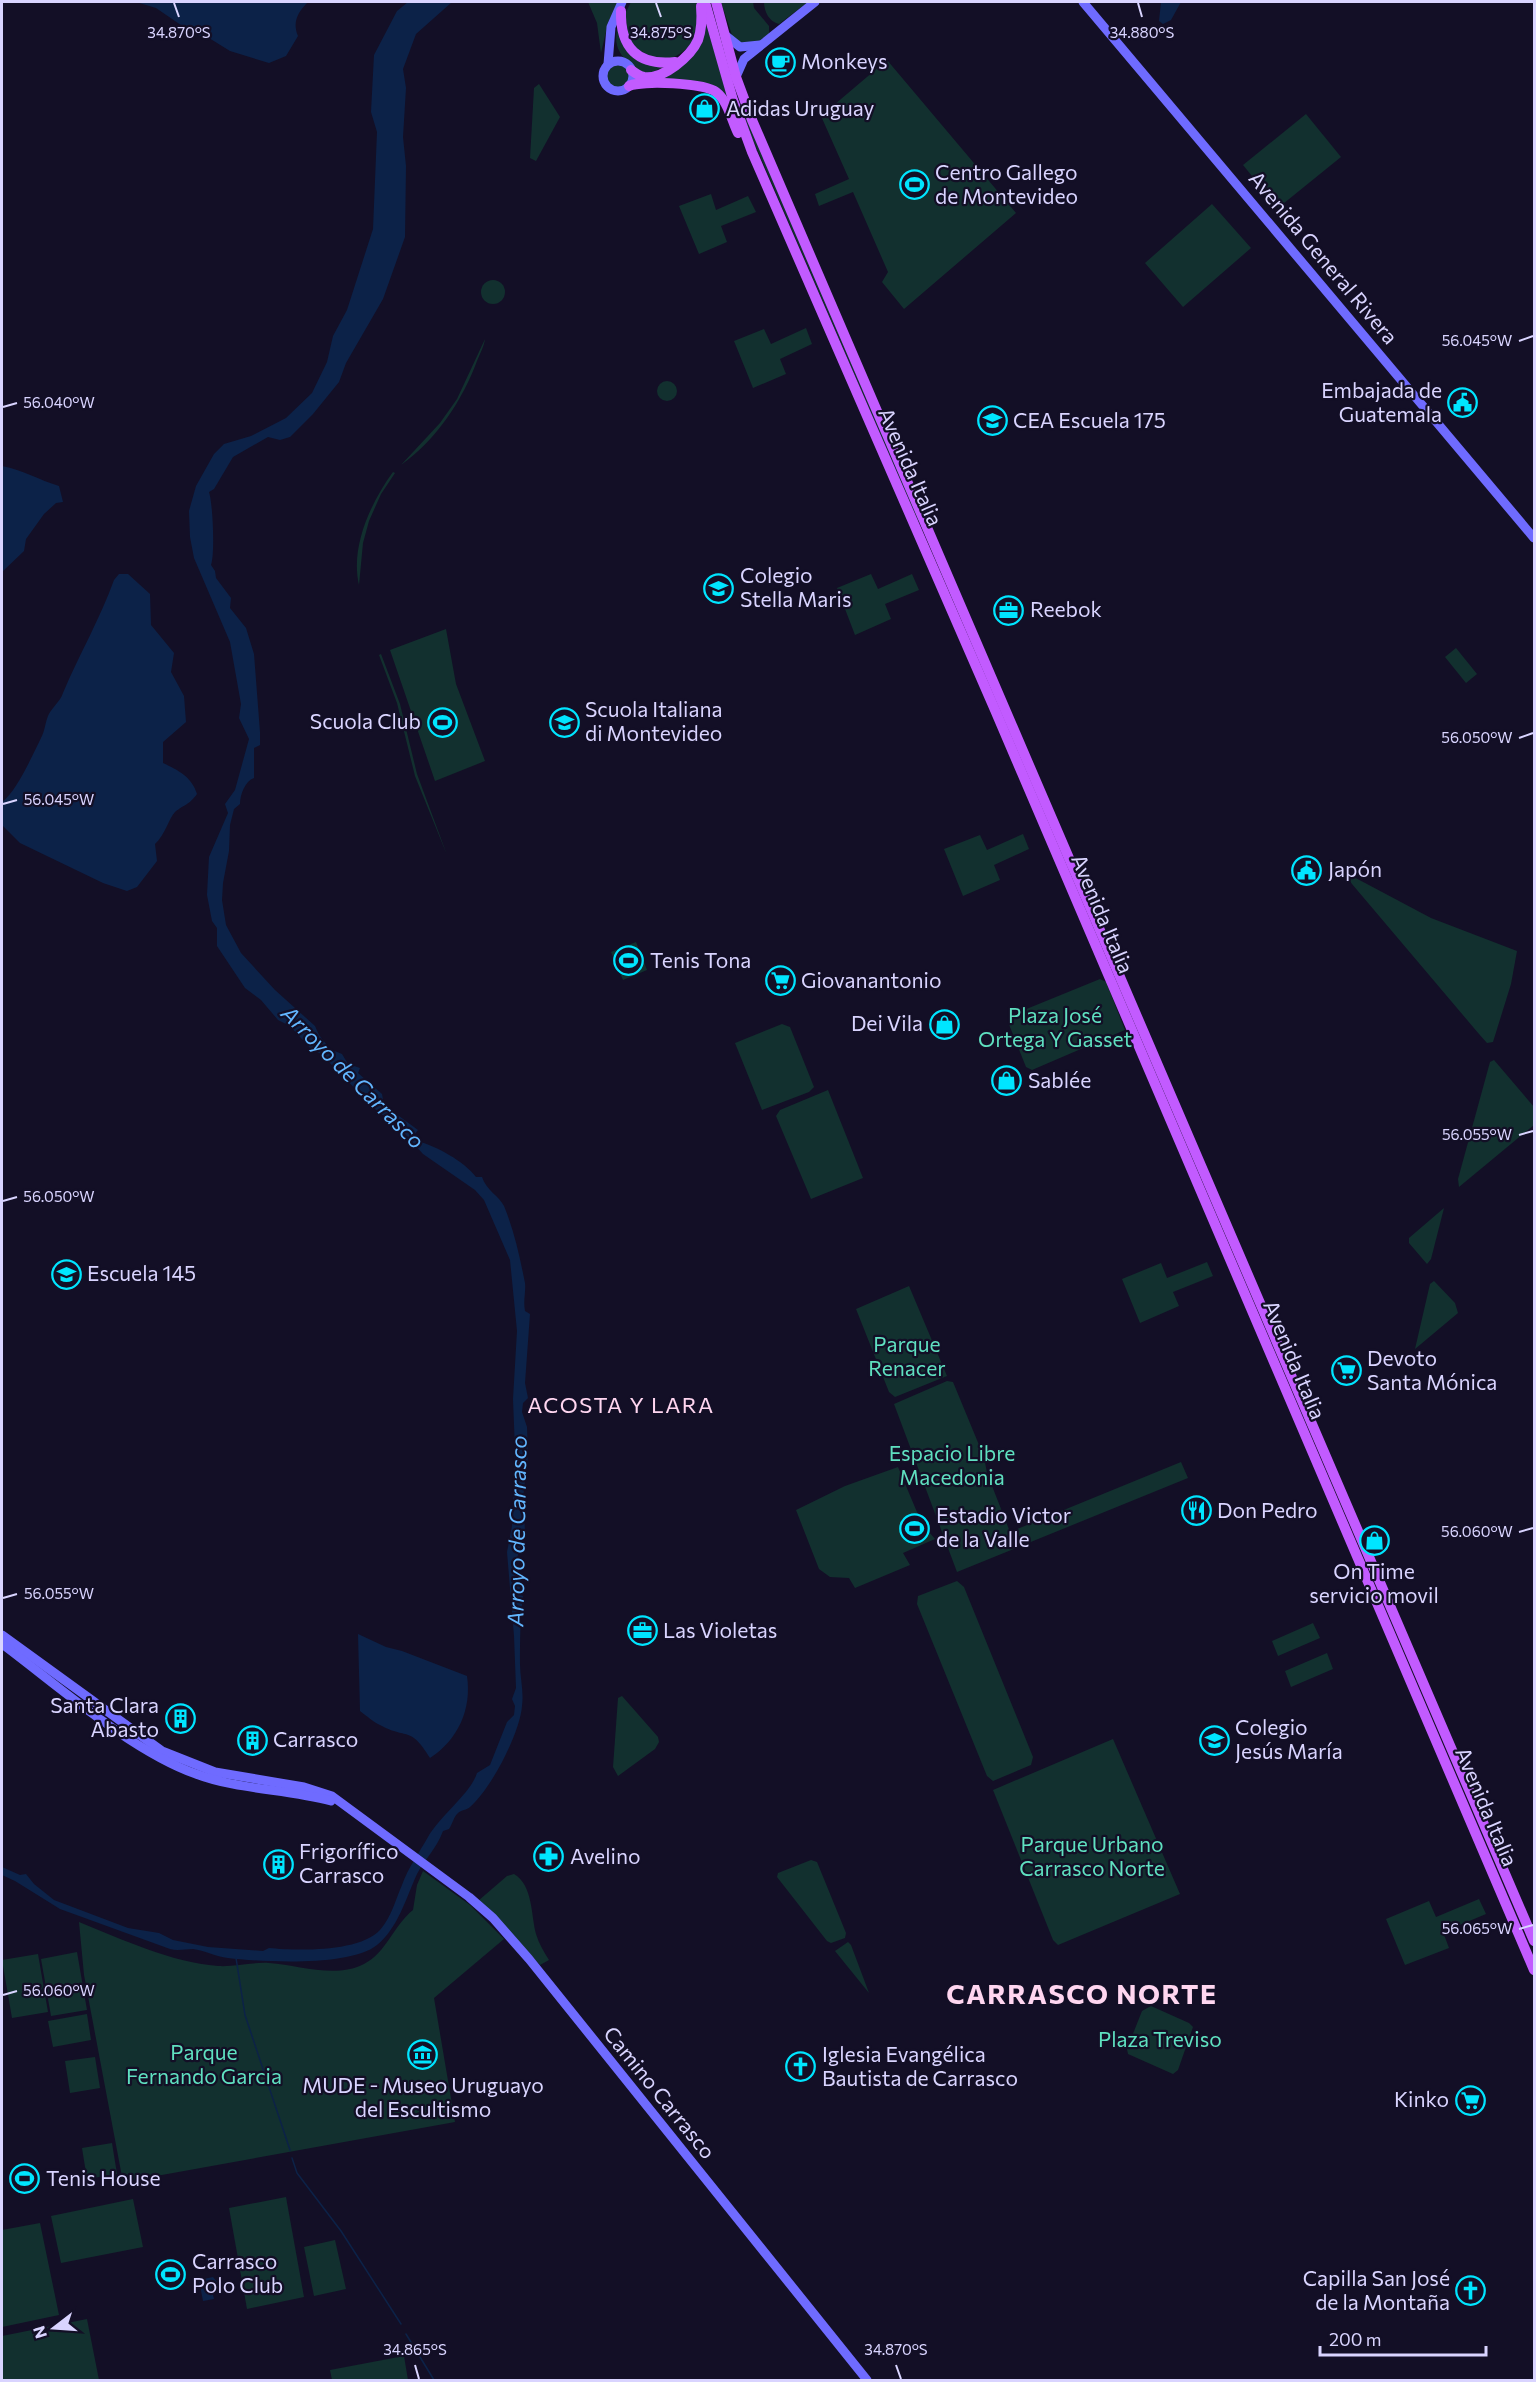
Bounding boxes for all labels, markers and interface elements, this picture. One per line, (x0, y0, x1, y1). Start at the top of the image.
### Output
text: 34.870°S (147, 23, 211, 41)
text: 34.875°S (630, 23, 692, 41)
text: 34.880°S (1110, 23, 1174, 41)
cafe icon: Monkeys (764, 46, 796, 78)
place label: Monkeys (801, 48, 888, 73)
shop icon: Adidas Uruguay (689, 93, 721, 125)
place label: Adidas Uruguay (726, 95, 875, 120)
place label: Centro Gallego de Montevideo (935, 159, 1078, 208)
street label: Avenida General Rivera (1245, 166, 1404, 349)
sports icon: Centro Gallego de Montevideo (898, 169, 930, 201)
text: 56.045°W (1442, 331, 1512, 349)
place label: Embajada de Guatemala (1321, 377, 1442, 426)
public building icon: Embajada de Guatemala (1447, 387, 1479, 419)
text: 56.040°W (23, 393, 95, 411)
street label: Avenida Italia (874, 403, 949, 529)
school or university icon: CEA Escuela 175 (976, 405, 1008, 437)
place label: CEA Escuela 175 (1013, 407, 1166, 432)
place label: Colegio Stella Maris (740, 562, 852, 611)
school or university icon: Colegio Stella Maris (703, 572, 735, 604)
office icon: Reebok (993, 594, 1025, 626)
place label: Reebok (1030, 596, 1102, 621)
place label: Scuola Italiana di Montevideo (585, 696, 723, 745)
sports icon: Scuola Club (426, 706, 458, 738)
school or university icon: Scuola Italiana di Montevideo (548, 706, 580, 738)
place label: Scuola Club (310, 708, 421, 733)
text: 56.050°W (1441, 728, 1513, 746)
text: 56.045°W (24, 790, 94, 808)
street label: Avenida Italia (1067, 850, 1140, 977)
public building icon: Japón (1291, 854, 1323, 886)
place label: Japón (1328, 856, 1382, 881)
sports icon: Tenis Tona (613, 945, 645, 977)
place label: Tenis Tona (650, 947, 751, 972)
supermarket icon: Giovanantonio (764, 965, 796, 997)
place label: Giovanantonio (801, 967, 942, 992)
water label: Arroyo de Carrasco (275, 999, 431, 1154)
park label: Plaza José Ortega Y Gasset (978, 1002, 1132, 1051)
shop icon: Dei Vila (928, 1008, 960, 1040)
place label: Dei Vila (851, 1010, 923, 1035)
shop icon: Sablée (991, 1065, 1023, 1097)
place label: Sablée (1028, 1067, 1091, 1092)
text: 56.055°W (1442, 1125, 1512, 1143)
text: 56.050°W (23, 1187, 95, 1205)
school or university icon: Escuela 145 (50, 1258, 82, 1290)
place label: Escuela 145 (87, 1260, 196, 1285)
street label: Avenida Italia (1259, 1296, 1332, 1423)
park label: Parque Renacer (868, 1331, 946, 1380)
place label: Devoto Santa Mónica (1367, 1345, 1497, 1394)
supermarket icon: Devoto Santa Mónica (1330, 1355, 1362, 1387)
district label: ACOSTA Y LARA (527, 1391, 715, 1418)
water label: Arroyo de Carrasco (501, 1435, 532, 1628)
park label: Espacio Libre Macedonia (889, 1440, 1015, 1489)
restaurant icon: Don Pedro (1180, 1495, 1212, 1527)
place label: Don Pedro (1217, 1497, 1318, 1522)
place label: Estadio Victor de la Valle (936, 1502, 1071, 1551)
sports icon: Estadio Victor de la Valle (899, 1512, 931, 1544)
text: 56.060°W (1441, 1522, 1513, 1540)
shop icon: On Time servicio movil (1358, 1525, 1390, 1557)
place label: On Time servicio movil (1309, 1558, 1439, 1607)
text: 56.055°W (24, 1584, 94, 1602)
office icon: Las Violetas (626, 1615, 658, 1647)
place label: Las Violetas (663, 1617, 777, 1642)
place label: Santa Clara Abasto (50, 1692, 159, 1741)
building icon: Santa Clara Abasto (164, 1702, 196, 1734)
place label: Colegio Jesús María (1235, 1714, 1343, 1763)
building icon: Carrasco (236, 1724, 268, 1756)
school or university icon: Colegio Jesús María (1198, 1724, 1230, 1756)
place label: Carrasco (273, 1726, 358, 1751)
street label: Avenida Italia (1451, 1743, 1524, 1870)
park label: Parque Urbano Carrasco Norte (1019, 1831, 1165, 1880)
place label: Frigorífico Carrasco (299, 1838, 399, 1887)
pharmacy icon: Avelino (533, 1841, 565, 1873)
place label: Avelino (570, 1843, 640, 1868)
building icon: Frigorífico Carrasco (262, 1848, 294, 1880)
text: 56.065°W (1442, 1919, 1512, 1937)
district label: CARRASCO NORTE (946, 1977, 1218, 2010)
text: 56.060°W (23, 1981, 95, 1999)
street label: Camino Carrasco (599, 2021, 721, 2163)
park label: Plaza Treviso (1098, 2026, 1222, 2051)
park label: Parque Fernando Garcia (126, 2039, 282, 2088)
museum icon: MUDE - Museo Uruguayo del Escultismo (407, 2039, 439, 2071)
place label: Iglesia Evangélica Bautista de Carrasco (822, 2041, 1018, 2090)
church icon: Iglesia Evangélica Bautista de Carrasco (785, 2051, 817, 2083)
place label: MUDE - Museo Uruguayo del Escultismo (302, 2072, 544, 2121)
supermarket icon: Kinko (1454, 2084, 1486, 2116)
place label: Kinko (1394, 2086, 1449, 2111)
sports icon: Tenis House (9, 2163, 41, 2195)
place label: Tenis House (46, 2165, 161, 2190)
place label: Carrasco Polo Club (192, 2248, 283, 2297)
sports icon: Carrasco Polo Club (155, 2258, 187, 2290)
place label: Capilla San José de la Montaña (1303, 2265, 1450, 2314)
church icon: Capilla San José de la Montaña (1455, 2275, 1487, 2307)
north arrow (24, 2298, 84, 2358)
scale bar (1320, 2319, 1486, 2357)
text: N (28, 2324, 50, 2341)
text: 200 m (1329, 2328, 1382, 2350)
text: 34.865°S (383, 2340, 447, 2358)
text: 34.870°S (864, 2340, 928, 2358)

